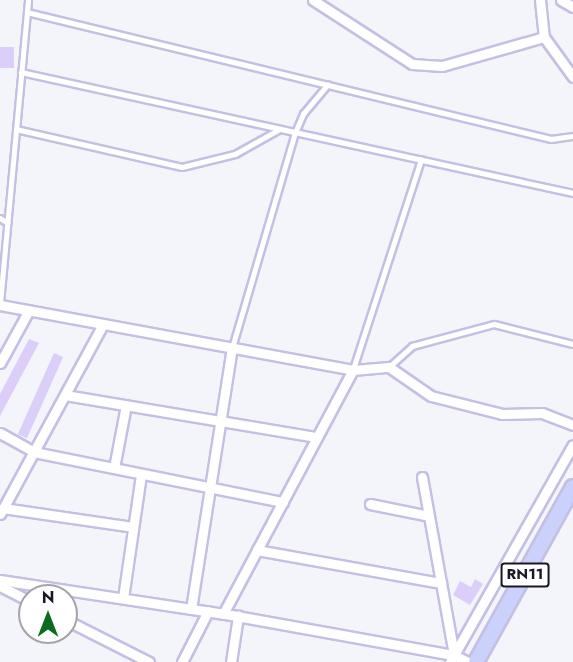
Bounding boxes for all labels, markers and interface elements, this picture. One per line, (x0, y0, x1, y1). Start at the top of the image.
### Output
road number: RN11 (500, 563, 550, 587)
north arrow (18, 584, 78, 644)
text: N (42, 586, 54, 609)

